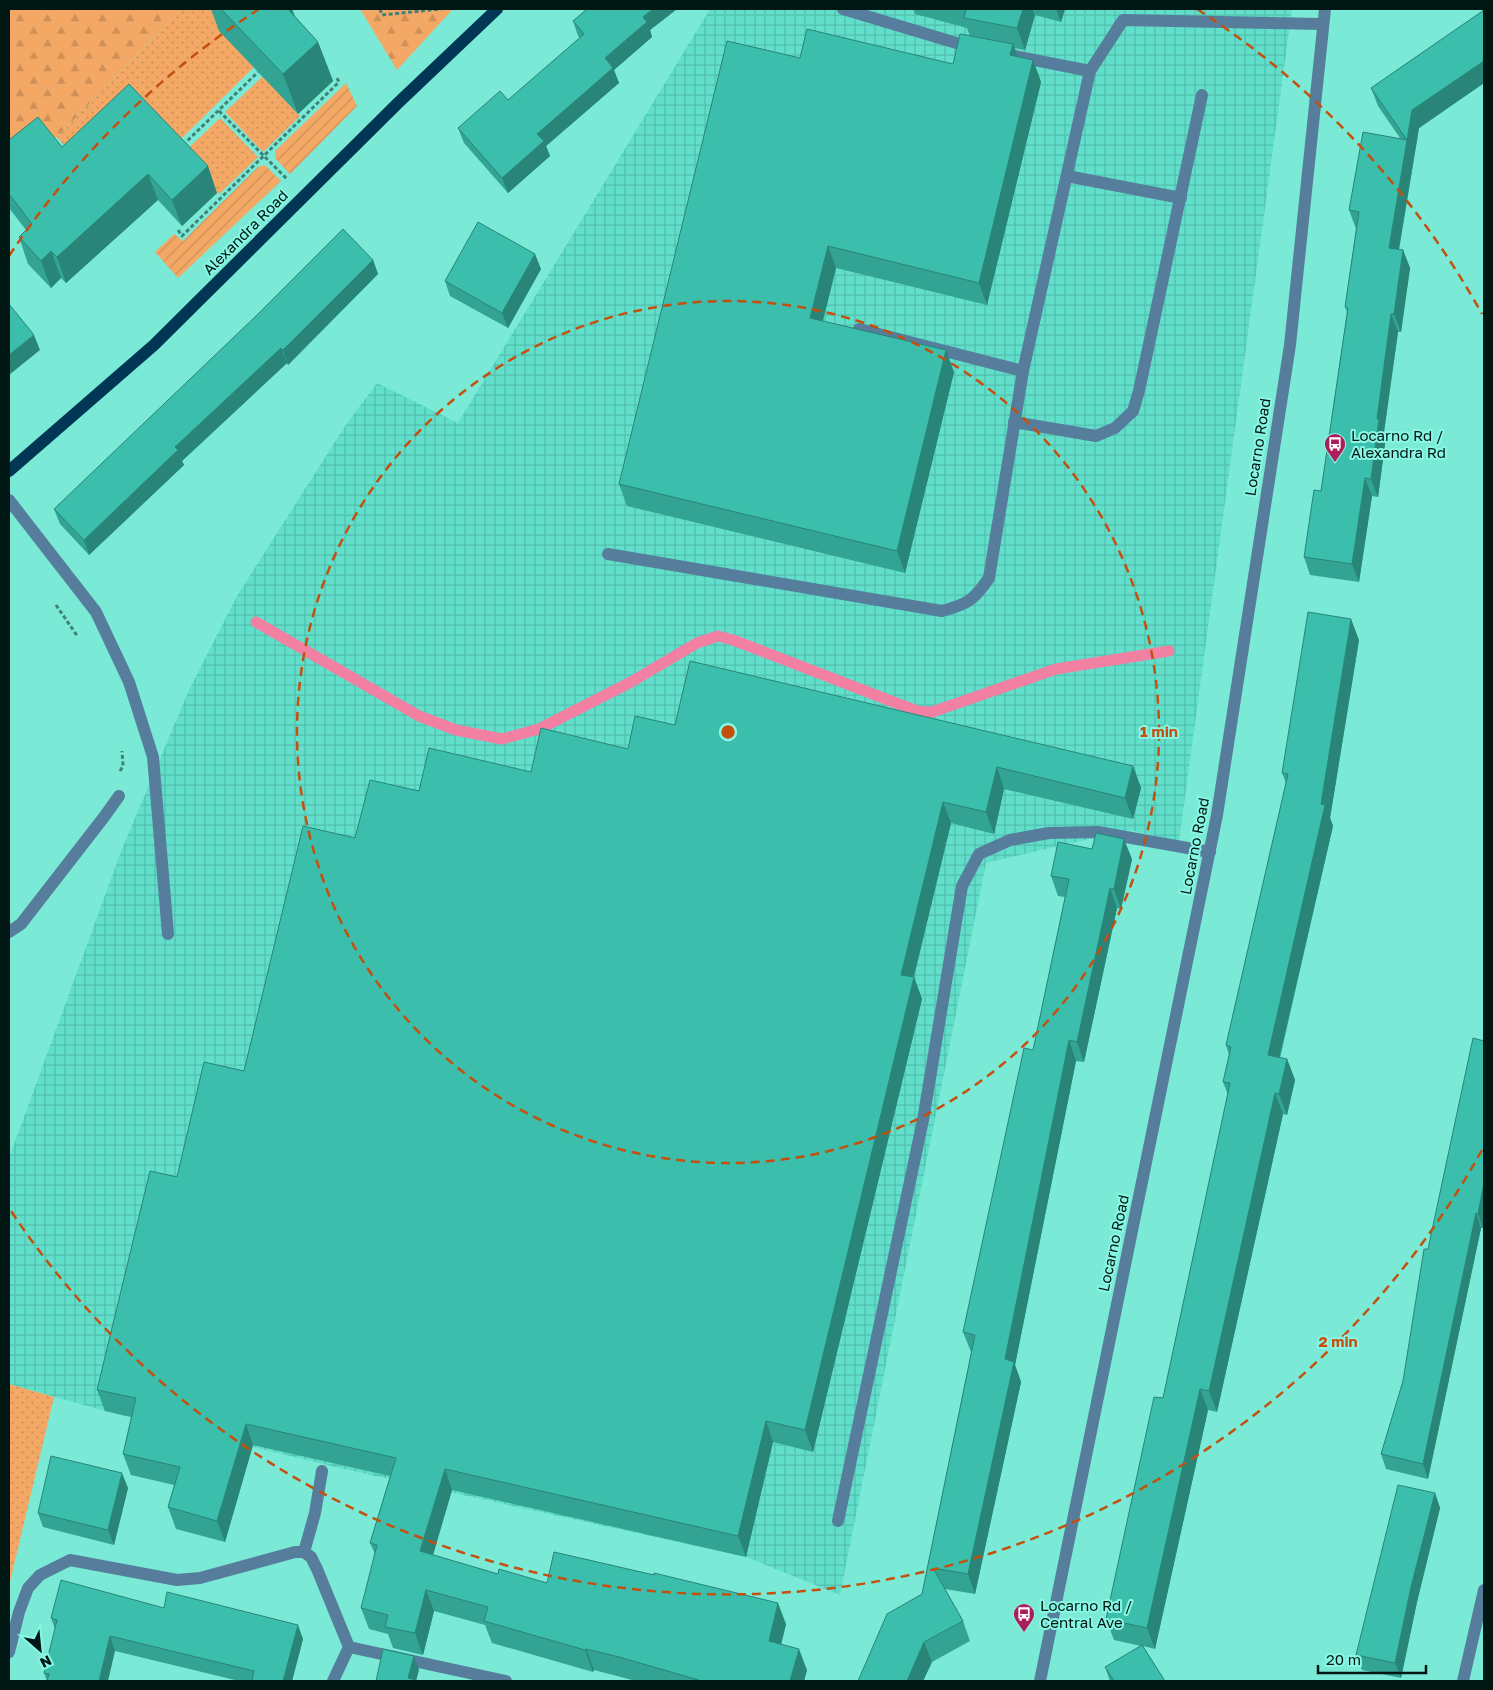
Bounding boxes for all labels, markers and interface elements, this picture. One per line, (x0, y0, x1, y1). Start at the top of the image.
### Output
street label: Alexandra Road (199, 186, 291, 278)
street label: Locarno Road (1240, 397, 1274, 497)
place label: Locarno Rd / Alexandra Rd (1351, 426, 1446, 461)
bus stop icon: Locarno Rd / Alexandra Rd (1323, 432, 1347, 463)
text: 1 min (1140, 722, 1178, 740)
centre of rings (719, 723, 737, 741)
street label: Locarno Road (1176, 796, 1212, 896)
street label: Locarno Road (1094, 1193, 1132, 1293)
text: 2 min (1318, 1332, 1358, 1350)
place label: Locarno Rd / Central Ave (1040, 1596, 1132, 1631)
bus stop icon: Locarno Rd / Central Ave (1012, 1602, 1036, 1633)
north arrow (15, 1625, 65, 1675)
scale bar (1318, 1642, 1426, 1674)
text: 20 m (1326, 1650, 1361, 1668)
text: N (38, 1652, 55, 1672)

